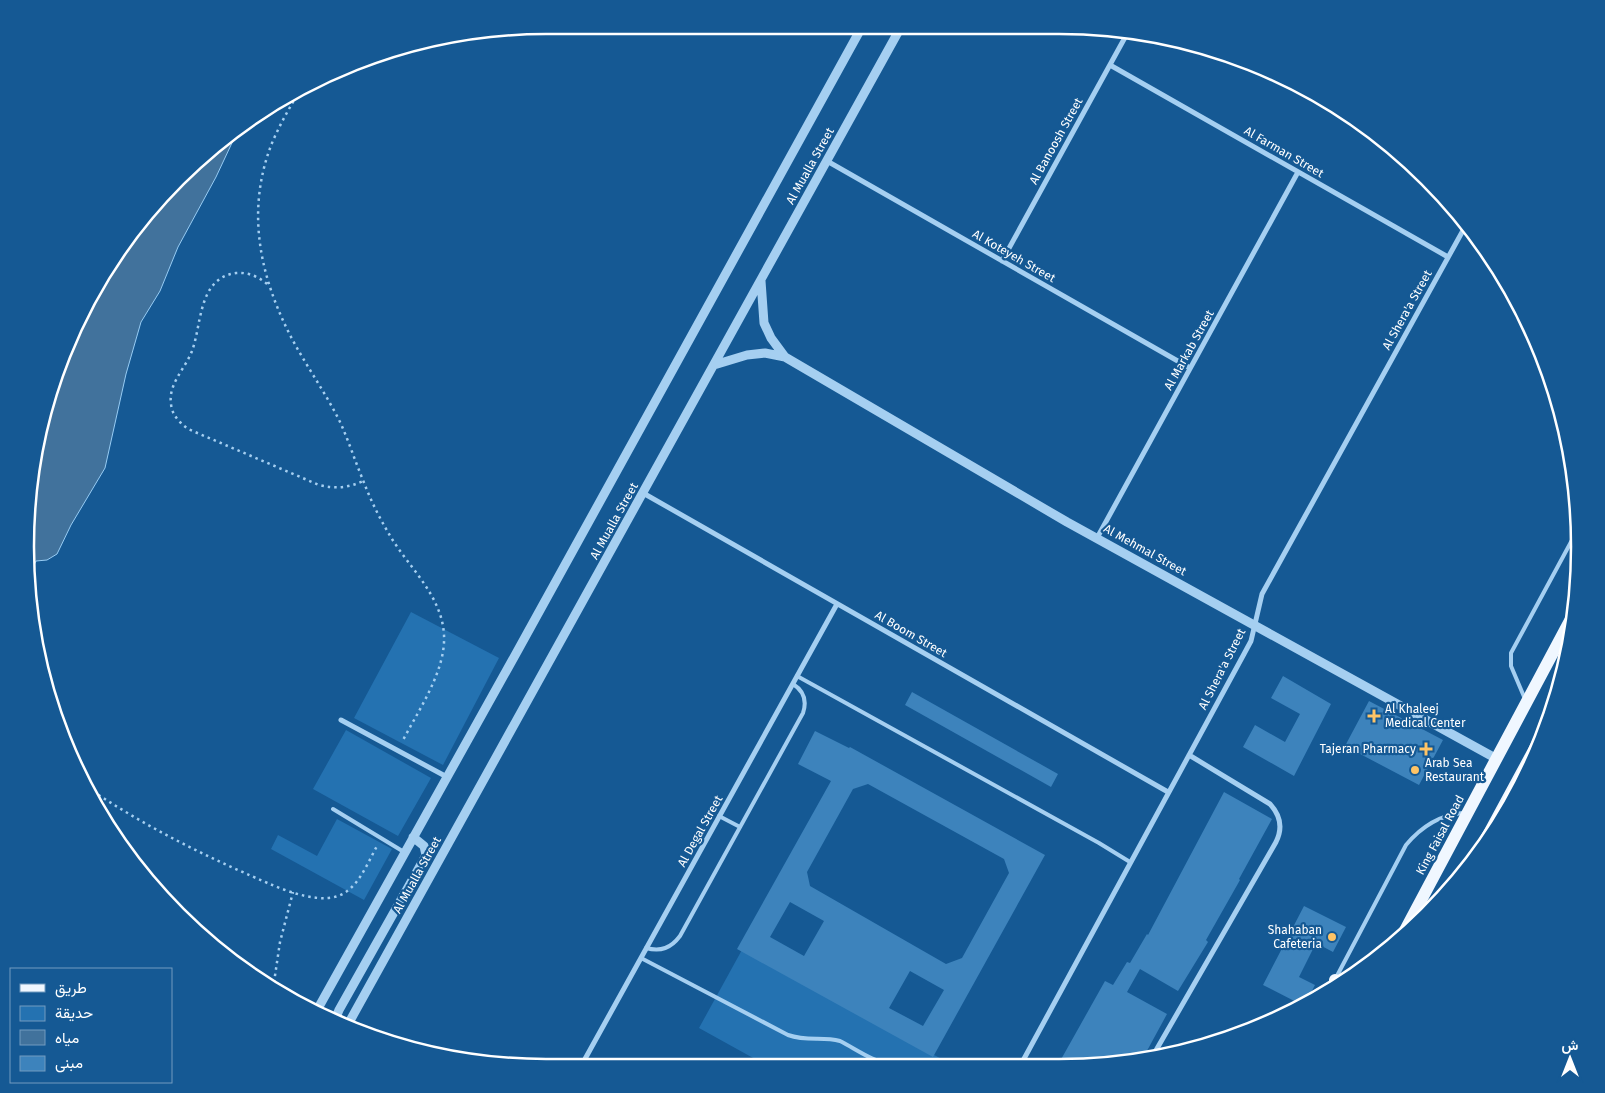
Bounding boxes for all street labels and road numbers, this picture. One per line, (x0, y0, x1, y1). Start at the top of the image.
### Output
street label: Al Banoosh Street (1026, 95, 1086, 187)
street label: Al Farman Street (1242, 124, 1327, 181)
street label: Al Mualla Street (783, 125, 837, 207)
street label: Al Koteyeh Street (970, 227, 1058, 286)
street label: Al Shera'a Street (1379, 267, 1435, 352)
street label: Al Markab Street (1161, 307, 1217, 393)
street label: Al Mualla Street (587, 480, 641, 562)
street label: Al Mehmal Street (1101, 521, 1189, 579)
street label: Al Boom Street (872, 608, 950, 661)
street label: Al Shera'a Street (1196, 626, 1249, 712)
street label: Al Degal Street (675, 792, 726, 869)
street label: King Faisal Road (1413, 793, 1467, 877)
street label: Al Mualla Street (390, 834, 444, 916)

